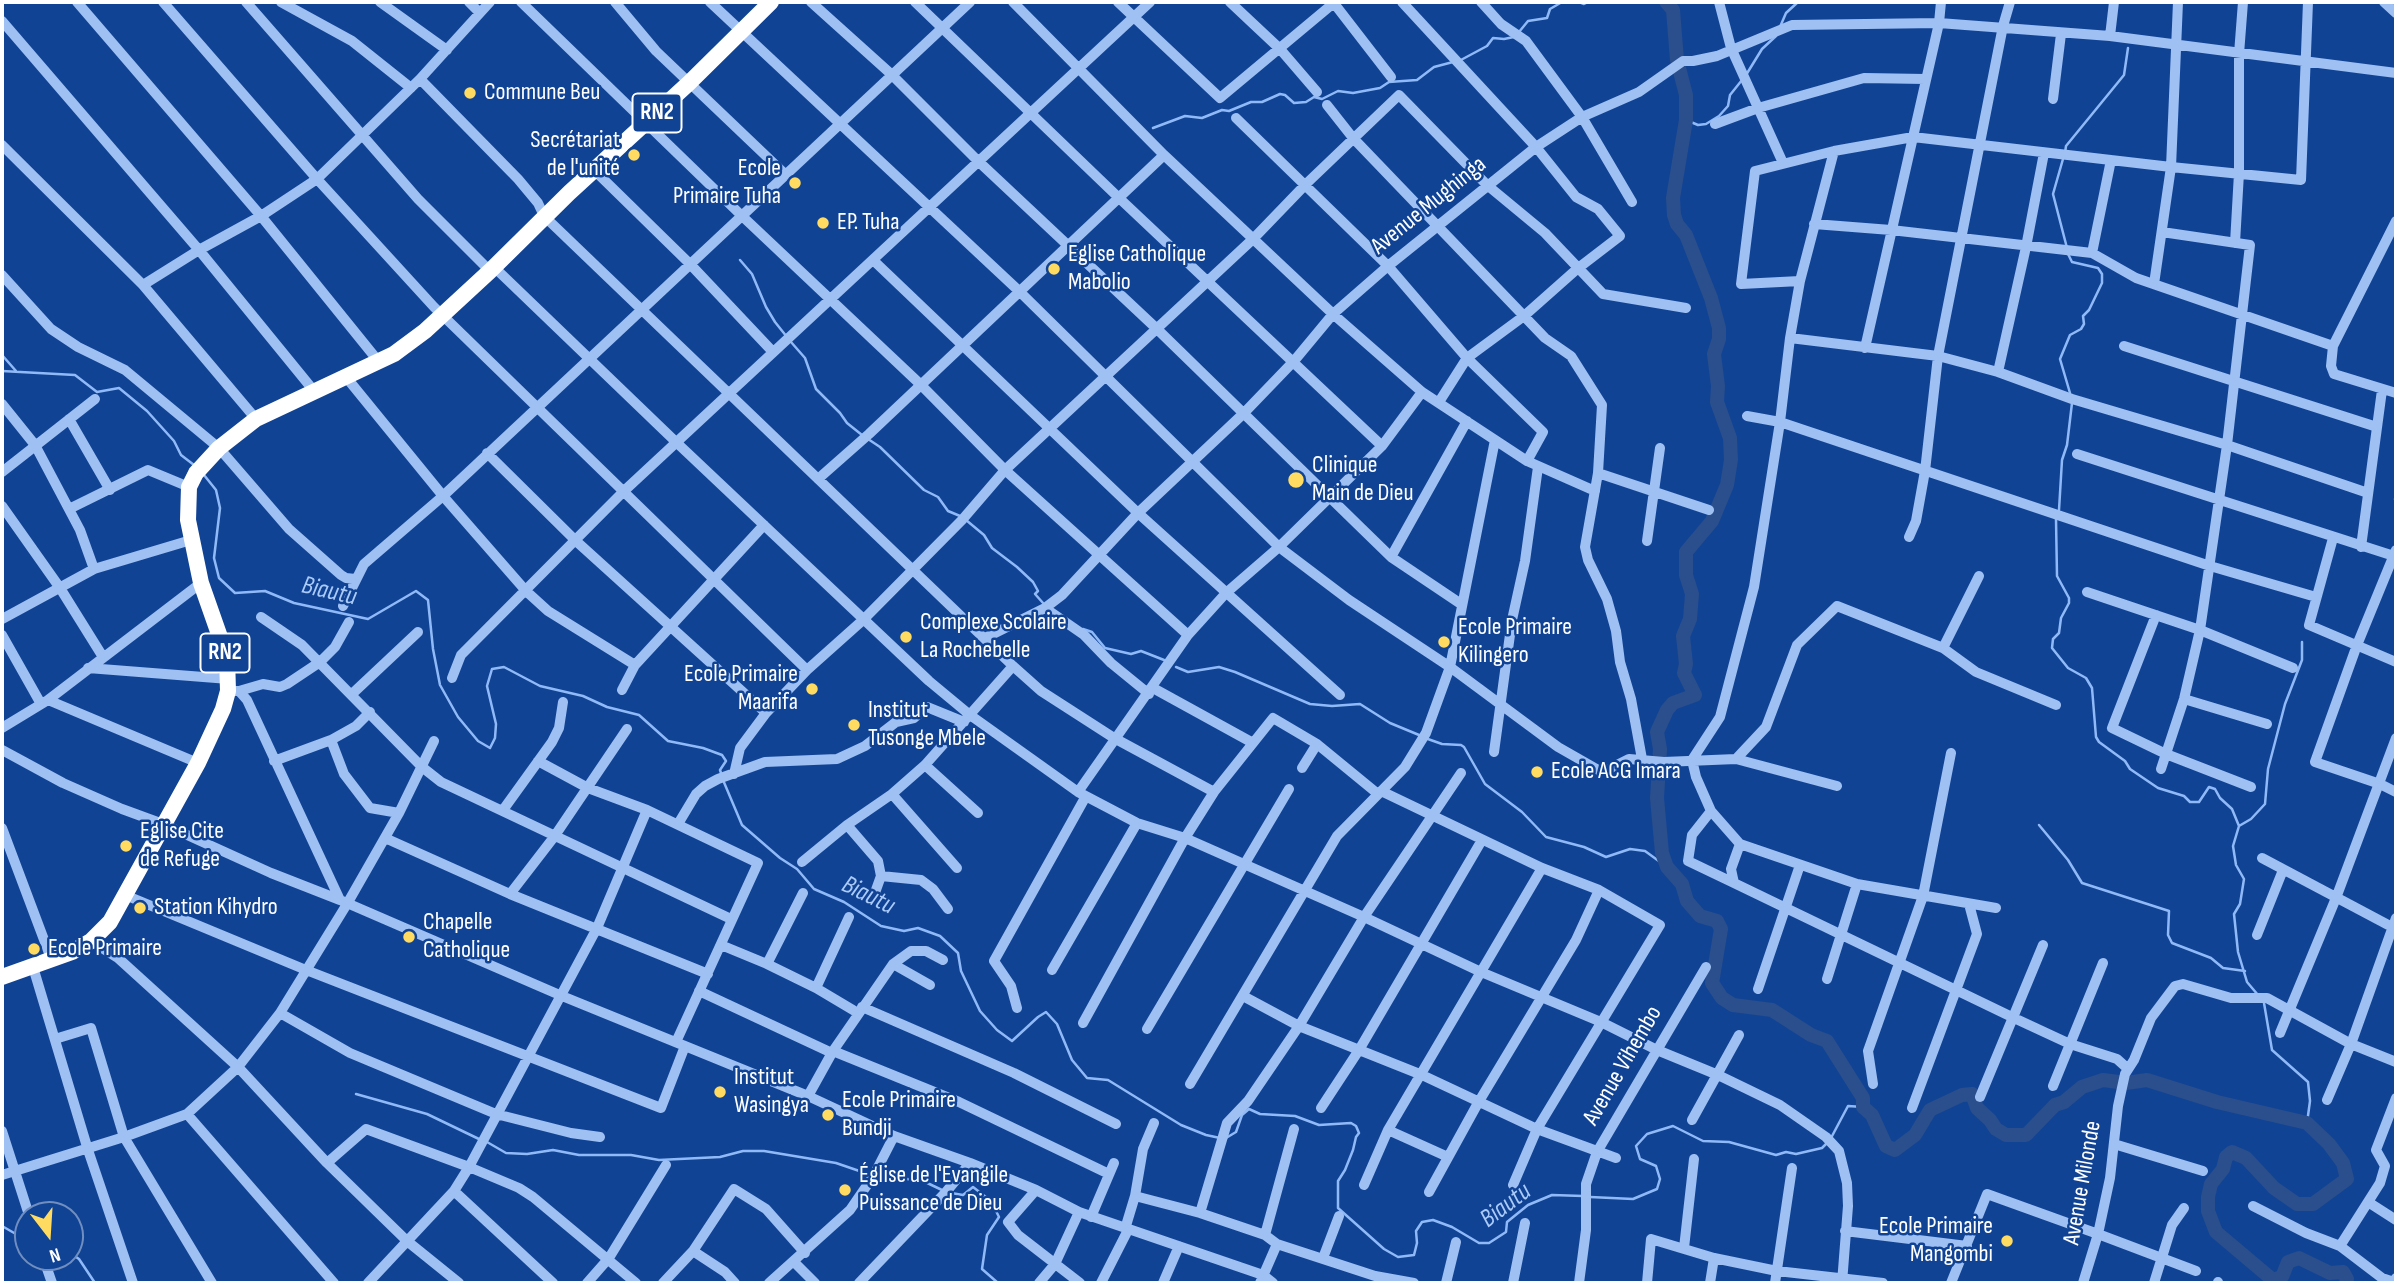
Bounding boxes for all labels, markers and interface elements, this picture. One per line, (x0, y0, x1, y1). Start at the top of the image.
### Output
place label: Commune Beu (484, 79, 600, 107)
marker: Commune Beu (462, 85, 478, 101)
road number: RN2 (632, 94, 682, 132)
place label: Secrétariat de l'unité (530, 127, 620, 183)
marker: Secrétariat de l'unité (626, 147, 642, 163)
street label: Avenue Mughinga (1366, 151, 1492, 261)
place label: Ecole Primaire Tuha (673, 155, 781, 211)
marker: Ecole Primaire Tuha (787, 175, 803, 191)
place label: EP. Tuha (837, 209, 900, 237)
marker: EP. Tuha (815, 215, 831, 231)
place label: Eglise Catholique Mabolio (1068, 241, 1206, 297)
marker: Eglise Catholique Mabolio (1046, 261, 1062, 277)
place label: Clinique Main de Dieu (1312, 452, 1413, 508)
marker: Clinique Main de Dieu (1286, 470, 1306, 490)
water label: Biautu (298, 571, 360, 613)
place label: Complexe Scolaire La Rochebelle (920, 609, 1067, 665)
place label: Ecole Primaire Kilingero (1458, 614, 1572, 670)
marker: Complexe Scolaire La Rochebelle (898, 629, 914, 645)
road number: RN2 (201, 634, 250, 673)
marker: Ecole Primaire Kilingero (1436, 634, 1452, 650)
place label: Ecole Primaire Maarifa (684, 661, 798, 717)
marker: Ecole Primaire Maarifa (804, 681, 820, 697)
place label: Institut Tusonge Mbele (868, 697, 986, 753)
marker: Institut Tusonge Mbele (846, 717, 862, 733)
place label: Ecole ACG Imara (1551, 758, 1681, 786)
marker: Ecole ACG Imara (1529, 764, 1545, 780)
place label: Eglise Cite de Refuge (140, 818, 224, 874)
marker: Eglise Cite de Refuge (118, 838, 134, 854)
water label: Biautu (836, 870, 900, 922)
place label: Station Kihydro (154, 894, 278, 922)
marker: Station Kihydro (132, 900, 148, 916)
place label: Chapelle Catholique (423, 909, 510, 965)
marker: Chapelle Catholique (401, 929, 417, 945)
place label: Ecole Primaire (48, 935, 162, 963)
marker: Ecole Primaire (26, 941, 42, 957)
street label: Avenue Vihembo (1577, 1001, 1669, 1131)
place label: Institut Wasingya (734, 1064, 809, 1120)
marker: Institut Wasingya (712, 1084, 728, 1100)
place label: Ecole Primaire Bundji (842, 1087, 956, 1143)
marker: Ecole Primaire Bundji (820, 1107, 836, 1123)
street label: Avenue Milonde (2058, 1119, 2108, 1247)
place label: Église de l'Evangile Puissance de Dieu (859, 1162, 1008, 1218)
water label: Biautu (1474, 1177, 1538, 1235)
marker: Église de l'Evangile Puissance de Dieu (837, 1182, 853, 1198)
north arrow (14, 1201, 84, 1271)
place label: Ecole Primaire Mangombi (1879, 1213, 1993, 1269)
marker: Ecole Primaire Mangombi (1999, 1233, 2015, 1249)
text: N (46, 1242, 63, 1267)

